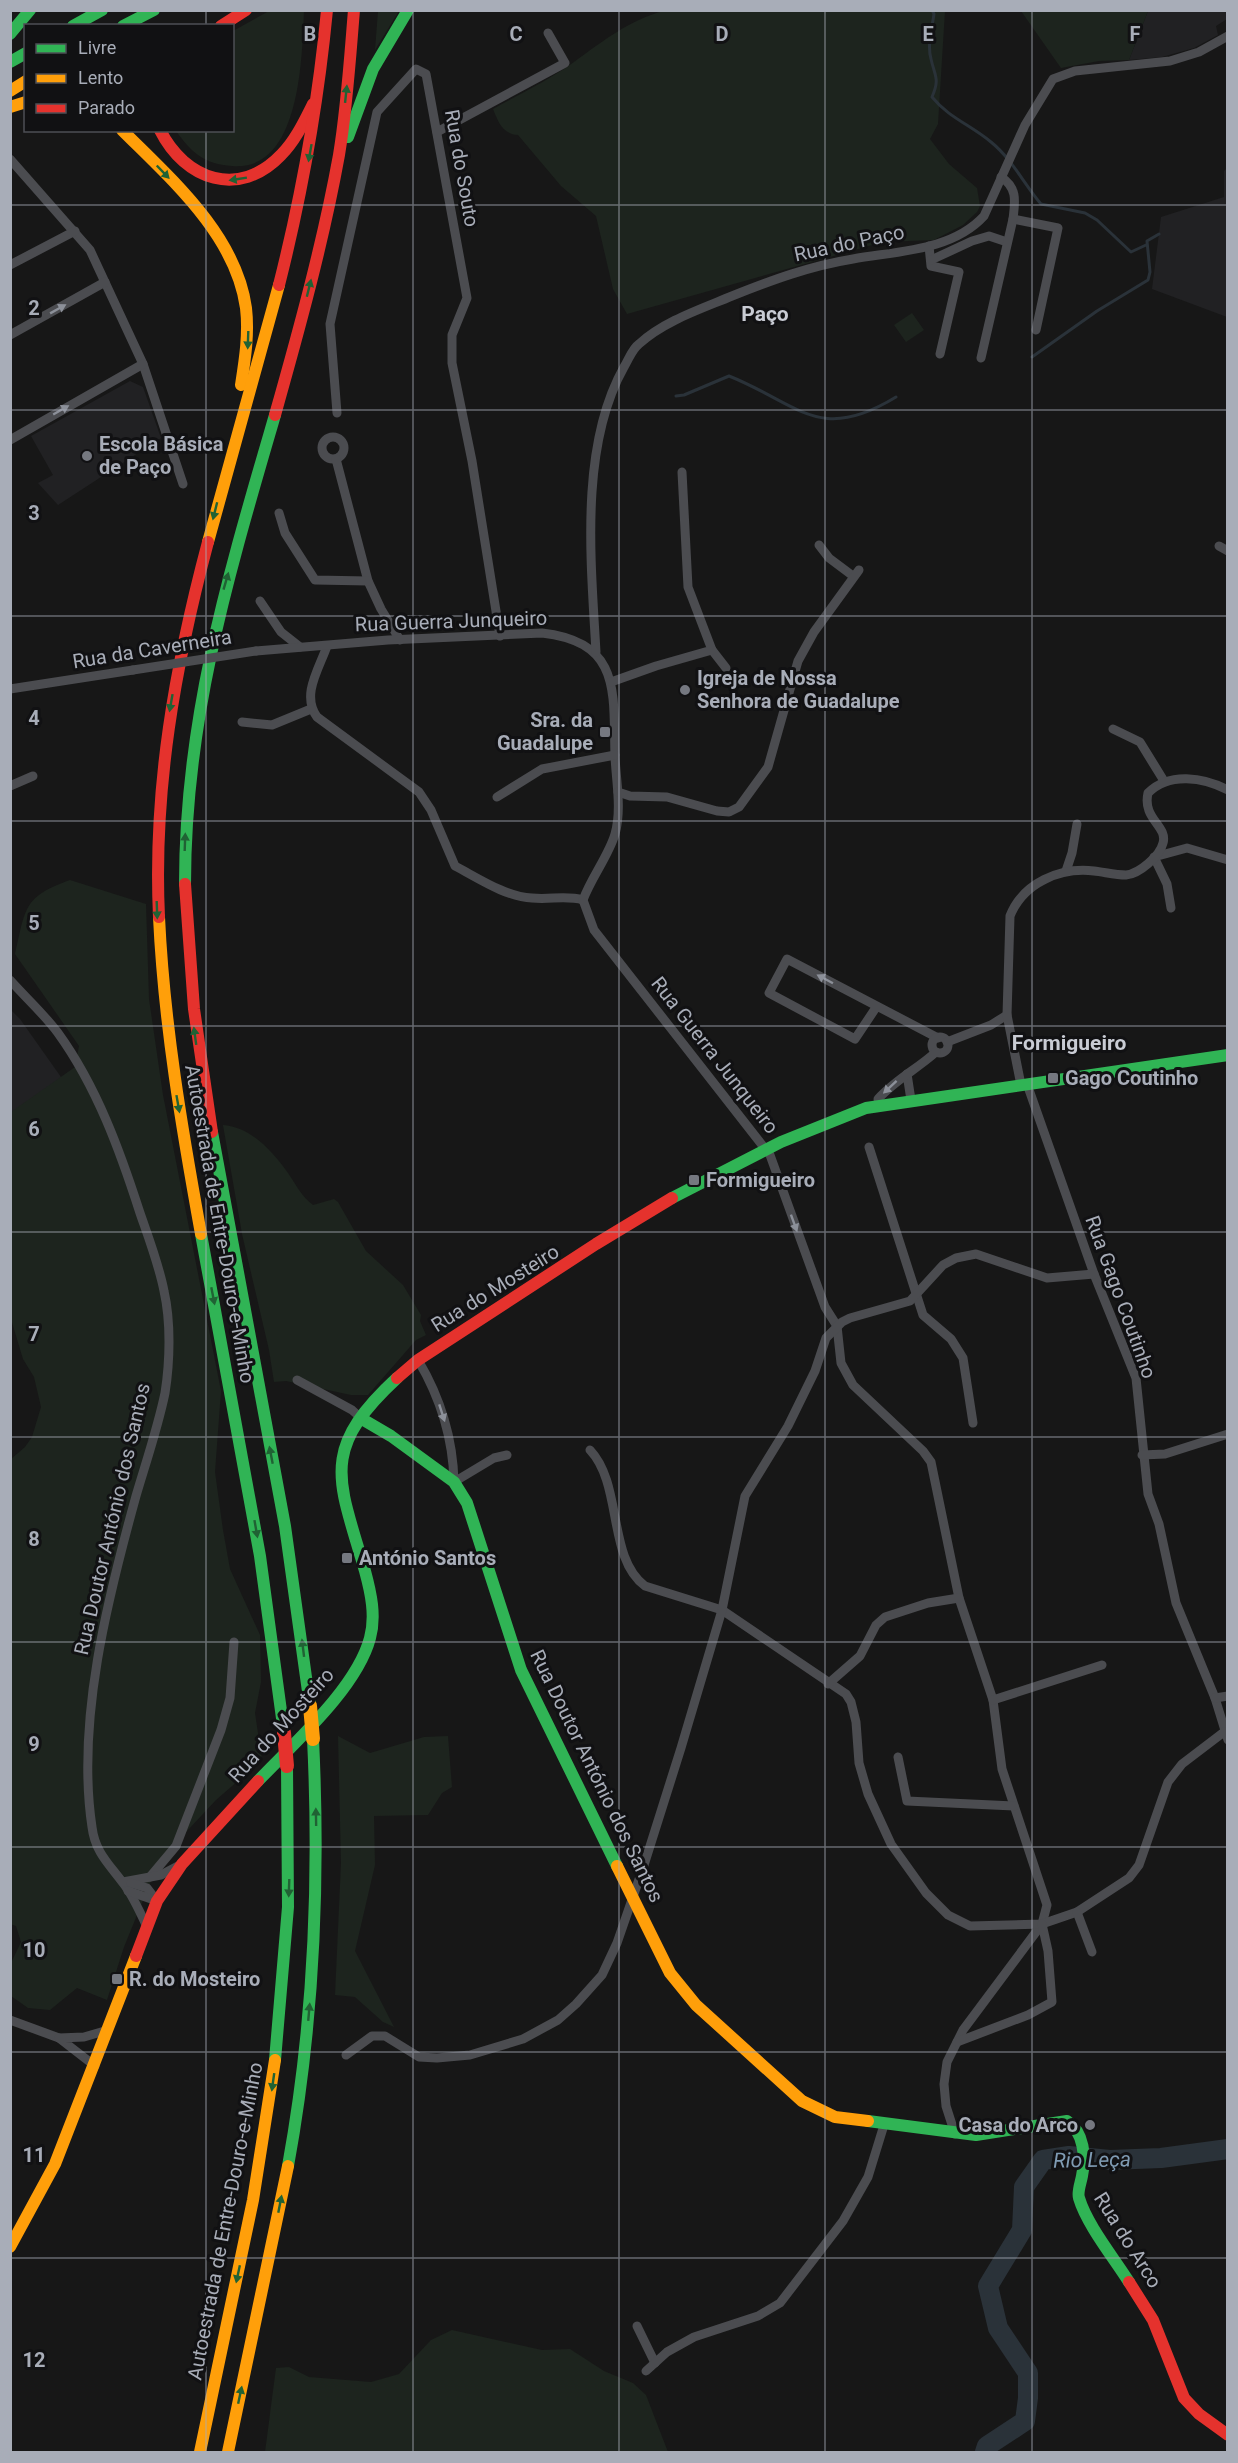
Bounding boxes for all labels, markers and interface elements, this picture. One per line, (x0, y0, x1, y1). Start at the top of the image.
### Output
text: B (304, 22, 316, 46)
text: C (509, 22, 523, 46)
text: D (716, 22, 729, 46)
text: E (922, 22, 934, 46)
text: F (1130, 22, 1141, 46)
legend (24, 24, 234, 132)
text: Livre (78, 37, 116, 58)
text: Lento (78, 67, 123, 88)
one-way arrow (341, 85, 351, 104)
text: Parado (78, 97, 135, 118)
street label: Rua do Souto (440, 107, 484, 229)
one-way arrow (305, 144, 314, 163)
one-way arrow (156, 165, 170, 180)
one-way arrow (228, 174, 247, 183)
street label: Rua do Paço (792, 220, 906, 266)
one-way arrow (304, 279, 314, 297)
text: 2 (28, 296, 40, 320)
district label: Paço (741, 302, 789, 326)
one-way arrow (50, 303, 66, 314)
one-way arrow (243, 331, 252, 350)
one-way arrow (53, 405, 69, 416)
place label: Escola Básica de Paço (99, 432, 224, 479)
marker: Escola Básica de Paço (80, 449, 94, 463)
text: 3 (28, 501, 40, 525)
one-way arrow (210, 502, 220, 521)
one-way arrow (222, 572, 231, 590)
street label: Rua Guerra Junqueiro (354, 606, 548, 636)
street label: Rua da Caverneira (71, 625, 233, 673)
place label: Igreja de Nossa Senhora de Guadalupe (697, 666, 900, 713)
marker: Igreja de Nossa Senhora de Guadalupe (678, 683, 692, 697)
one-way arrow (166, 694, 175, 713)
text: 4 (28, 706, 40, 730)
place label: Sra. da Guadalupe (497, 708, 593, 755)
marker: Sra. da Guadalupe (598, 725, 612, 739)
one-way arrow (180, 832, 190, 851)
one-way arrow (152, 901, 161, 920)
text: 5 (28, 911, 40, 935)
street label: Rua Guerra Junqueiro (646, 972, 784, 1138)
one-way arrow (816, 974, 833, 984)
one-way arrow (191, 1027, 200, 1046)
district label: Formigueiro (1012, 1031, 1126, 1055)
street label: Autoestrada de Entre-Douro-e-Minho (180, 1063, 260, 1385)
place label: Gago Coutinho (1065, 1066, 1198, 1090)
marker: Gago Coutinho (1046, 1071, 1060, 1085)
one-way arrow (882, 1080, 897, 1094)
one-way arrow (173, 1095, 182, 1114)
text: 6 (28, 1117, 40, 1141)
place label: Formigueiro (706, 1168, 815, 1192)
marker: Formigueiro (687, 1173, 701, 1187)
street label: Rua Gago Coutinho (1080, 1212, 1162, 1382)
one-way arrow (790, 1214, 800, 1232)
street label: Rua do Mosteiro (427, 1239, 563, 1337)
one-way arrow (209, 1287, 218, 1306)
text: 7 (28, 1322, 40, 1346)
street label: Rua Doutor António dos Santos (69, 1381, 155, 1657)
one-way arrow (437, 1404, 447, 1422)
one-way arrow (266, 1446, 275, 1465)
one-way arrow (252, 1520, 261, 1539)
text: 8 (28, 1527, 40, 1551)
place label: António Santos (359, 1546, 496, 1570)
marker: António Santos (340, 1551, 354, 1565)
one-way arrow (299, 1638, 308, 1657)
street label: Rua Doutor António dos Santos (525, 1646, 669, 1906)
street label: Rua do Mosteiro (223, 1663, 339, 1787)
text: 9 (28, 1732, 40, 1756)
one-way arrow (311, 1807, 321, 1826)
one-way arrow (284, 1878, 293, 1897)
text: 10 (23, 1938, 45, 1962)
place label: R. do Mosteiro (129, 1967, 260, 1991)
marker: R. do Mosteiro (110, 1972, 124, 1986)
one-way arrow (304, 2002, 314, 2021)
street label: Autoestrada de Entre-Douro-e-Minho (182, 2060, 268, 2382)
one-way arrow (268, 2073, 277, 2092)
place label: Casa do Arco (958, 2113, 1078, 2137)
marker: Casa do Arco (1083, 2118, 1097, 2132)
text: 11 (23, 2143, 45, 2167)
water label: Rio Leça (1053, 2147, 1131, 2173)
street label: Rua do Arco (1089, 2188, 1167, 2292)
one-way arrow (276, 2195, 285, 2214)
one-way arrow (232, 2264, 242, 2283)
text: 12 (23, 2348, 45, 2372)
one-way arrow (236, 2386, 245, 2405)

